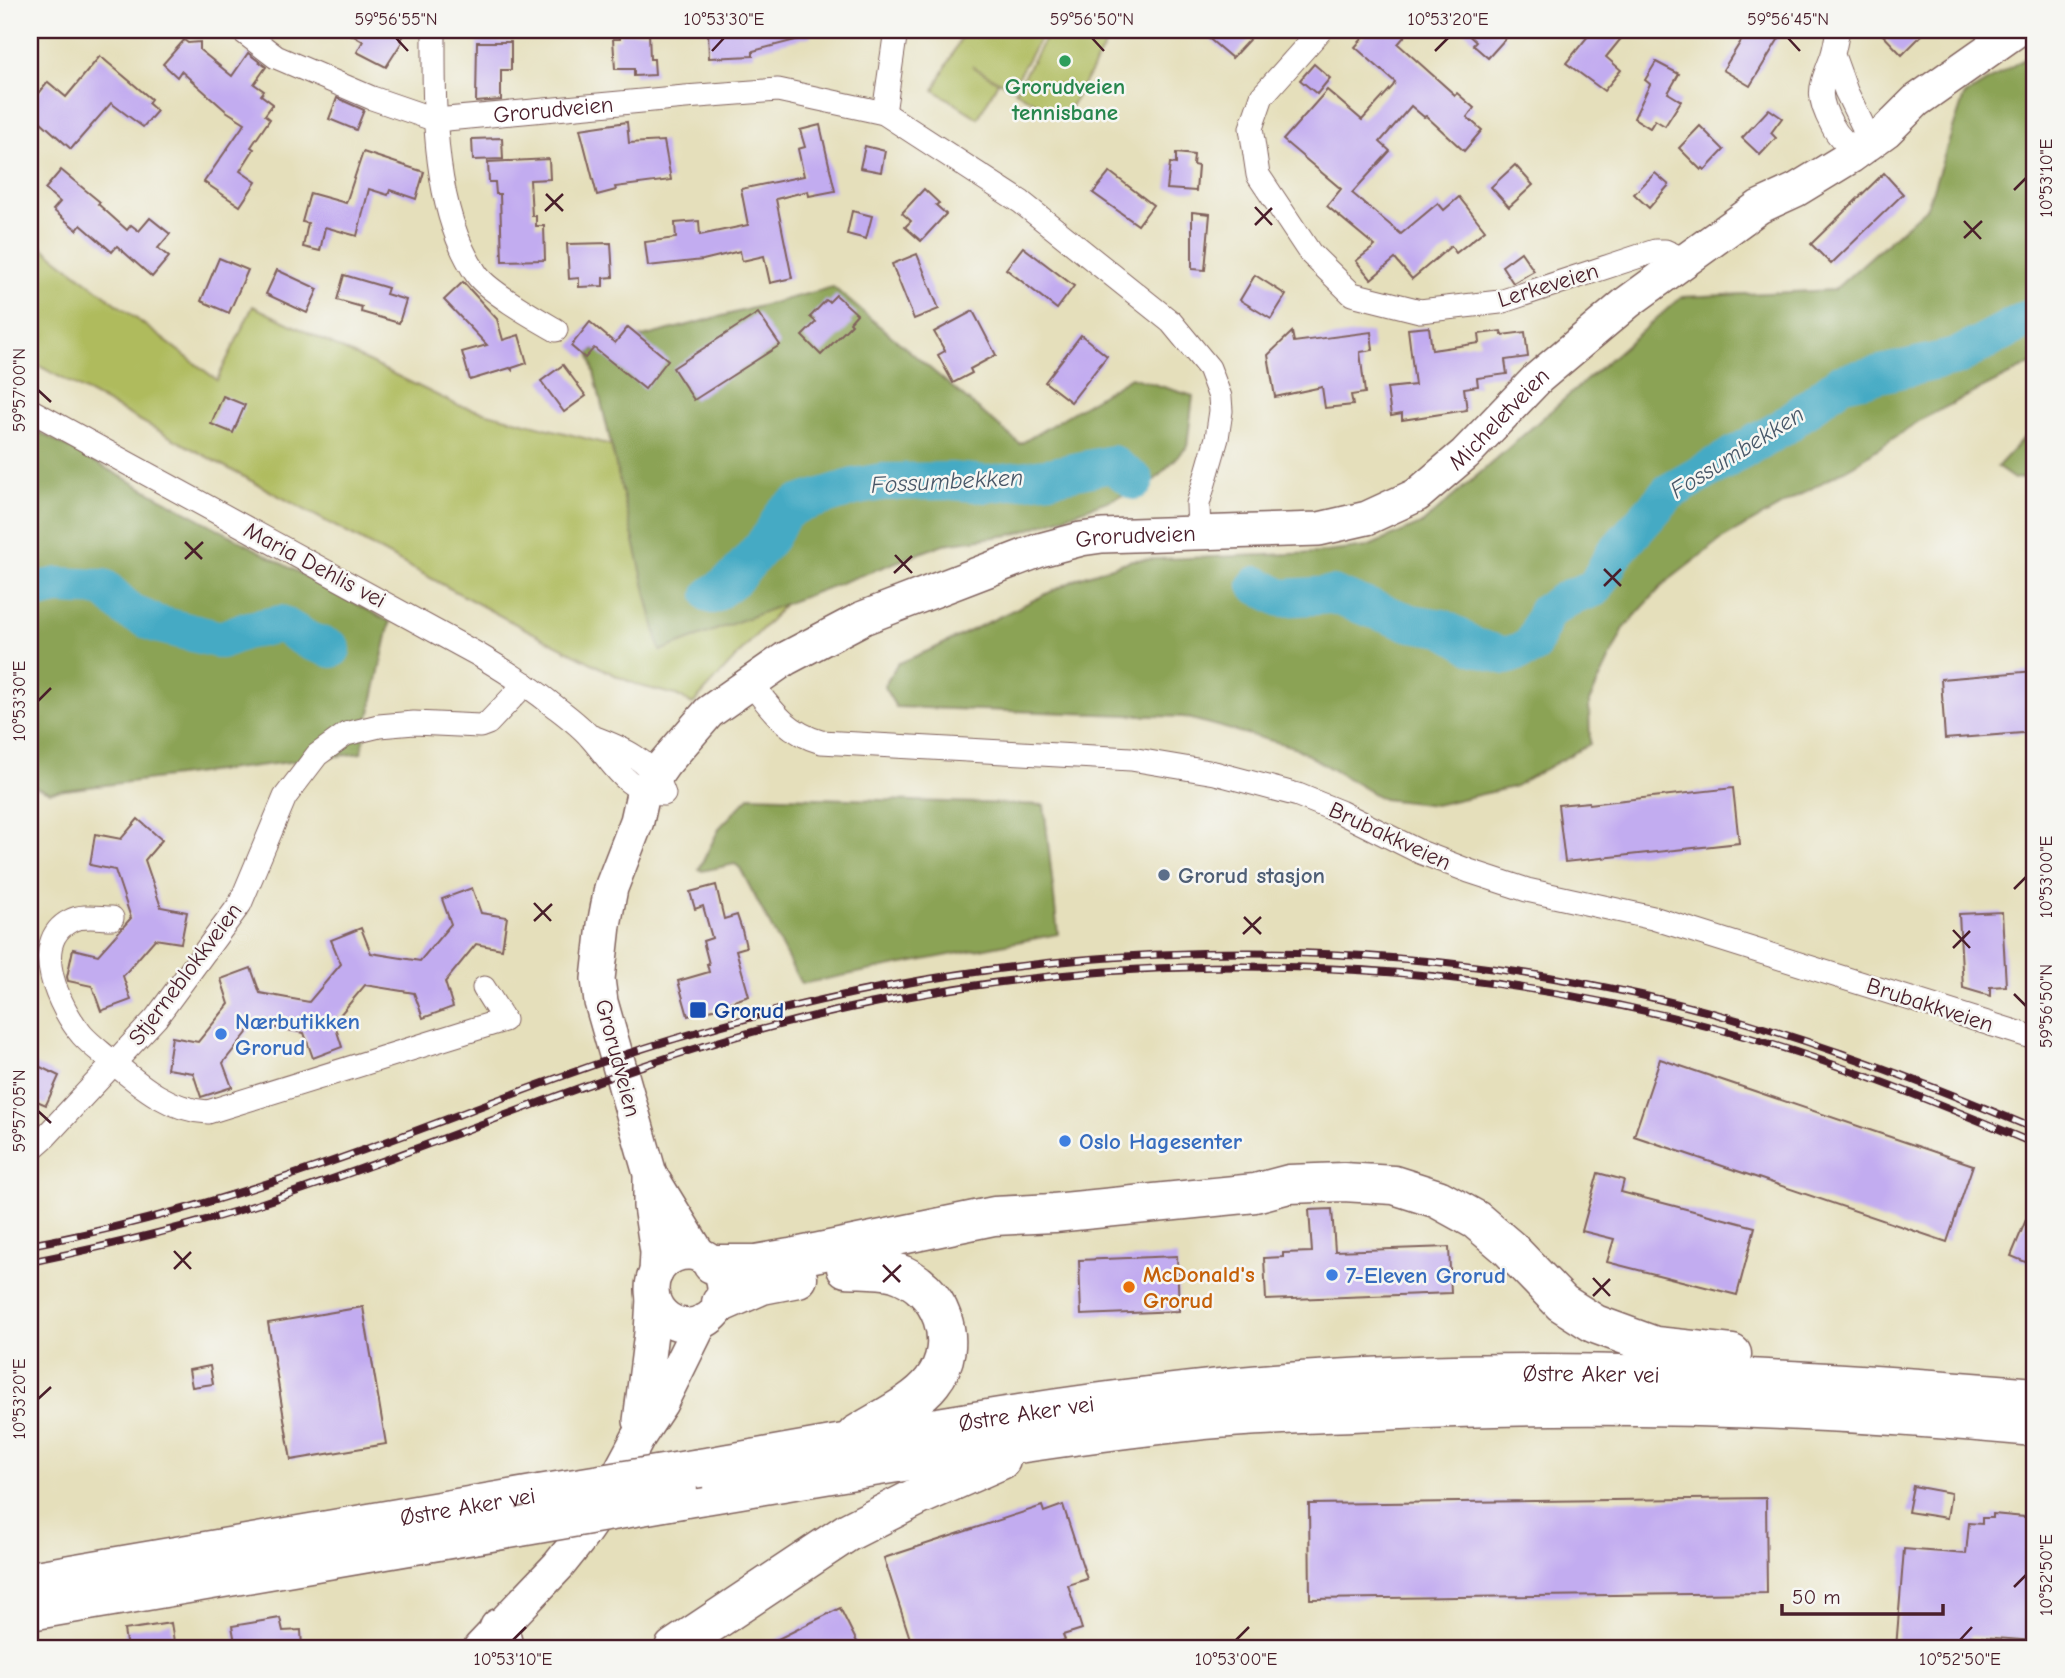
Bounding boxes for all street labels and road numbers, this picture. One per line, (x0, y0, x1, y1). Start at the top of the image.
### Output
street label: Grorudveien (492, 90, 615, 128)
street label: Lerkeveien (1494, 257, 1602, 313)
street label: Micheletveien (1443, 361, 1554, 476)
street label: Maria Dehlis vei (239, 516, 391, 614)
street label: Grorudveien (1073, 519, 1196, 553)
street label: Brubakkveien (1325, 796, 1455, 876)
street label: Stjerneblokkveien (123, 897, 247, 1051)
street label: Brubakkveien (1863, 972, 1997, 1038)
street label: Grorudveien (589, 996, 647, 1120)
street label: Østre Aker vei (1523, 1360, 1660, 1388)
street label: Østre Aker vei (957, 1390, 1096, 1437)
street label: Østre Aker vei (398, 1481, 537, 1531)

